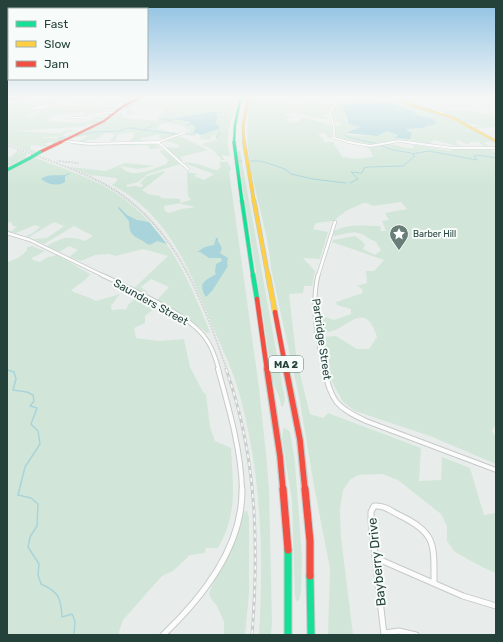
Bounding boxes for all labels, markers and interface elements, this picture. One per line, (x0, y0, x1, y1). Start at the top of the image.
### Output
legend (8, 8, 148, 80)
text: Fast (44, 17, 68, 31)
text: Slow (44, 37, 71, 51)
text: Jam (44, 57, 69, 71)
place icon: Barber Hill (388, 223, 410, 251)
place label: Barber Hill (413, 229, 456, 239)
street label: Saunders Street (111, 277, 191, 329)
street label: Partridge Street (309, 298, 334, 381)
road number: MA 2 (269, 356, 303, 372)
street label: Bayberry Drive (364, 517, 389, 607)

